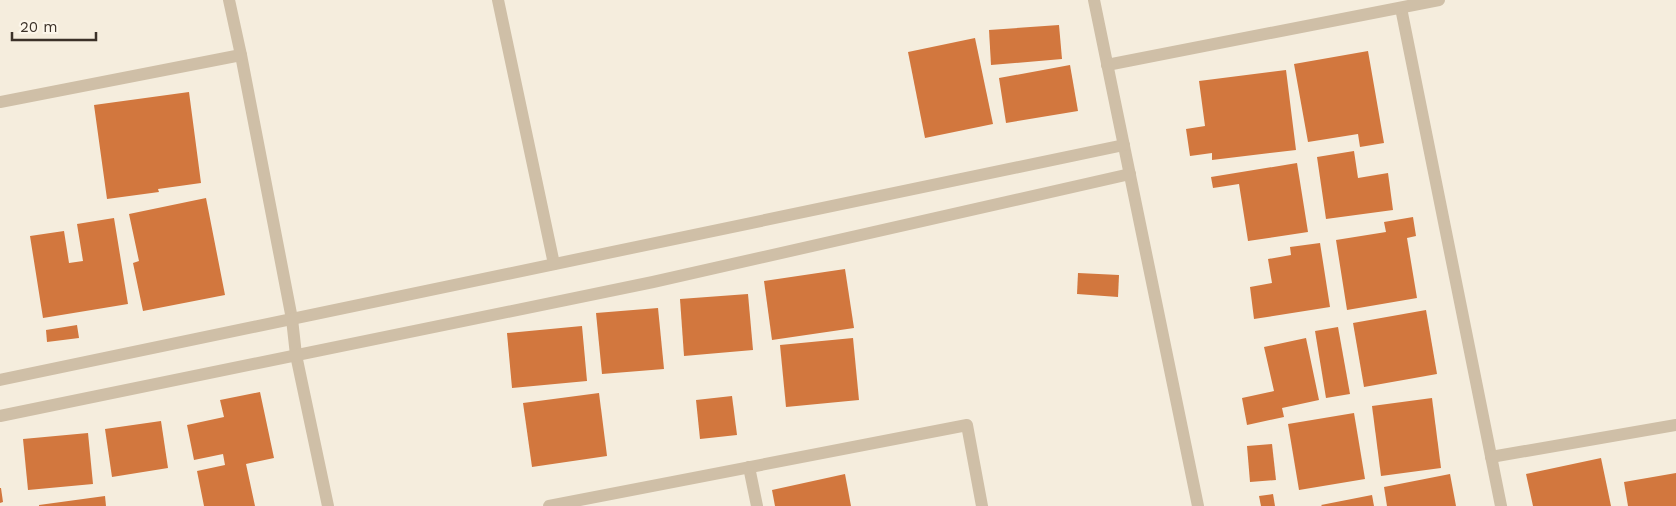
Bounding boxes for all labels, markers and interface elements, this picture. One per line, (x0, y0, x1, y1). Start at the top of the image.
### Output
scale bar (12, 10, 96, 42)
text: 20 m (20, 18, 58, 36)

